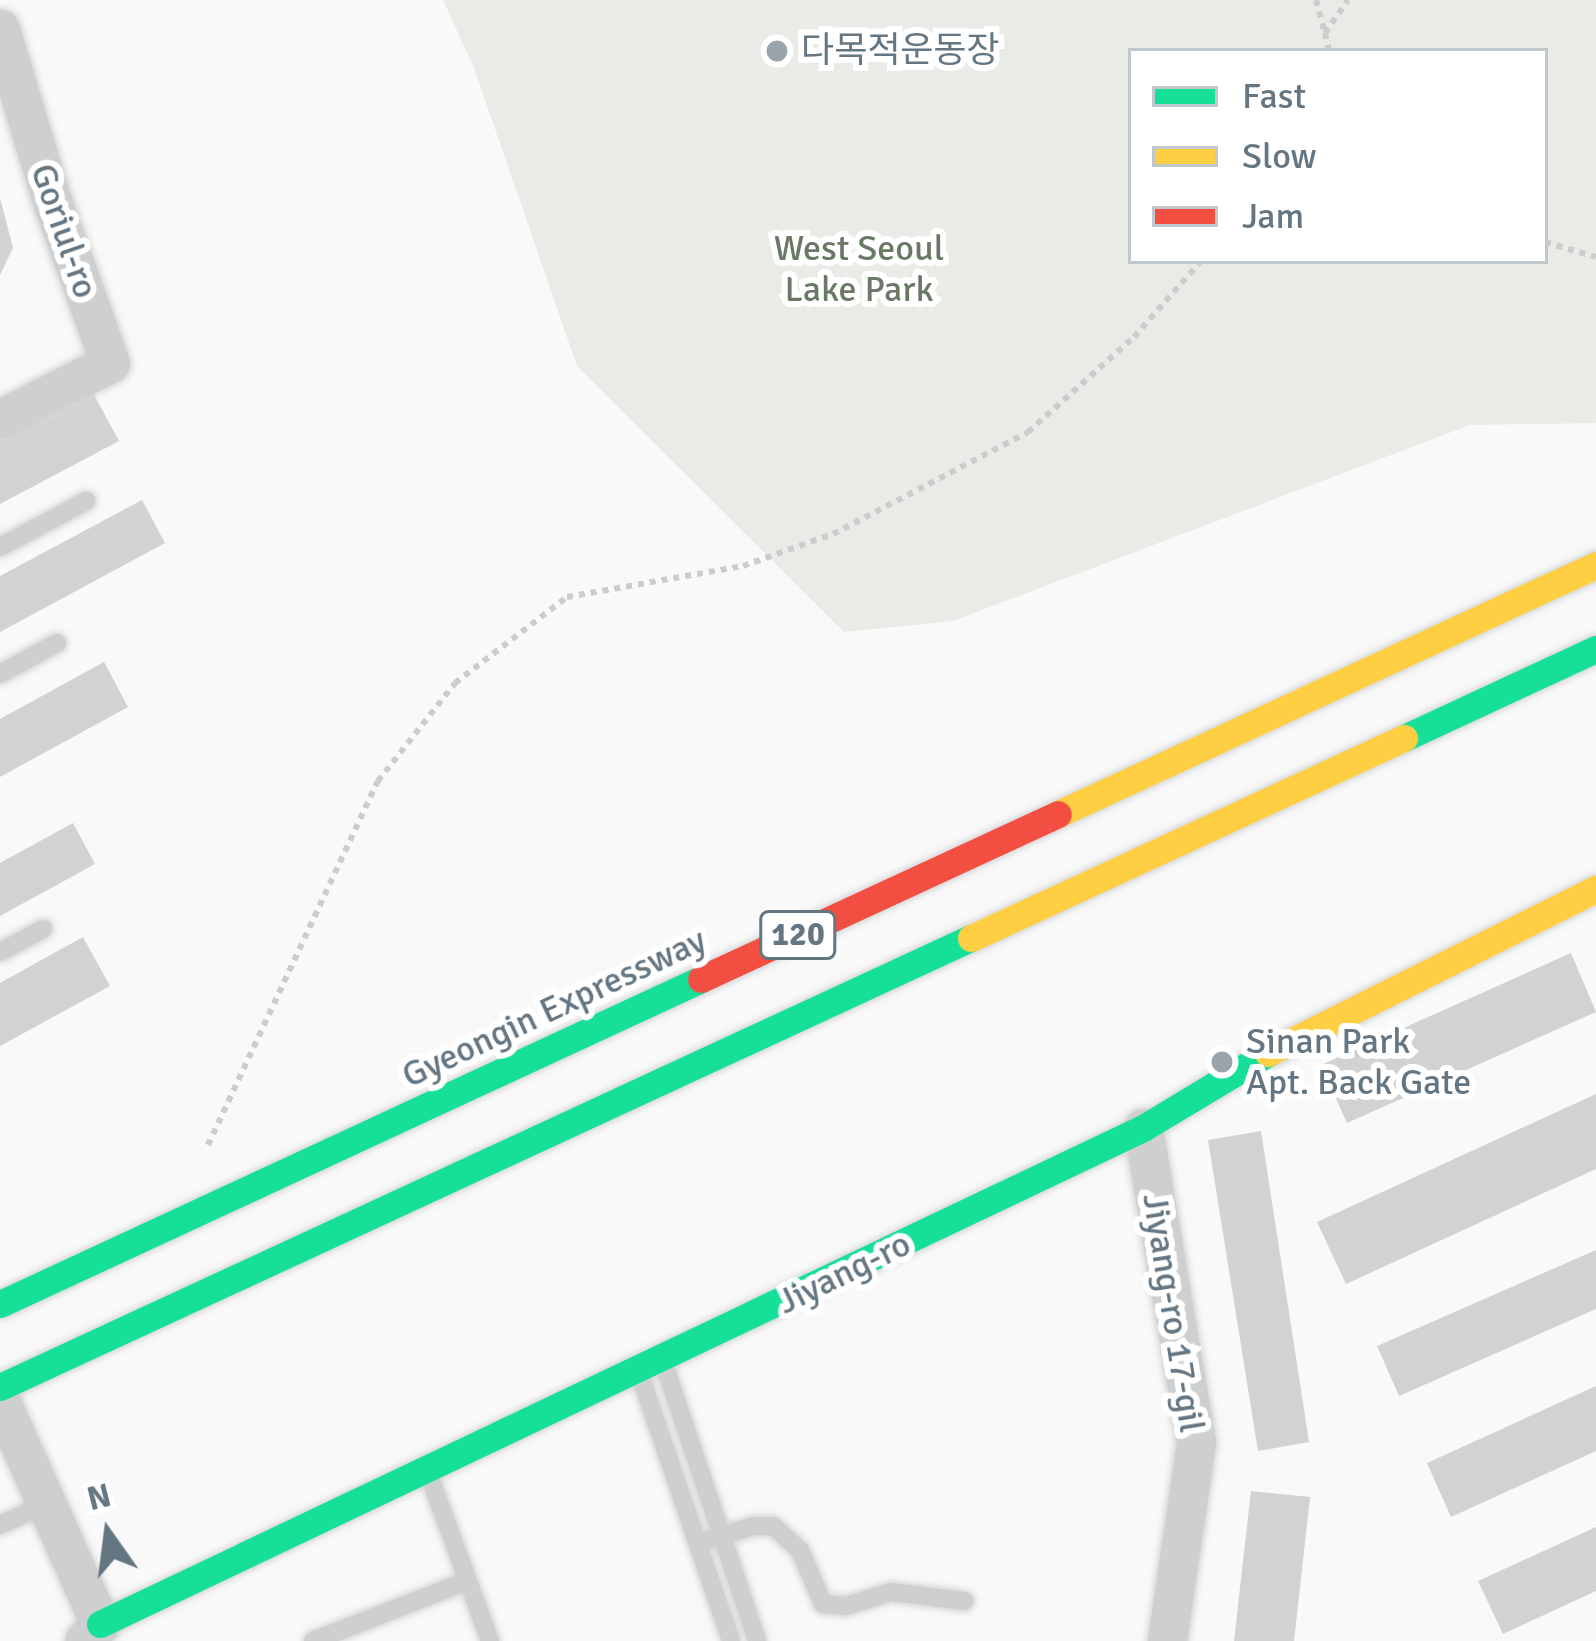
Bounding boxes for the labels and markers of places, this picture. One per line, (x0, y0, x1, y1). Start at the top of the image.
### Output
place label: 다목적운동장 (801, 29, 1000, 73)
marker: 다목적운동장 (764, 38, 790, 64)
place label: Sinan Park Apt. Back Gate (1246, 1019, 1471, 1104)
marker: Sinan Park Apt. Back Gate (1209, 1049, 1235, 1075)

